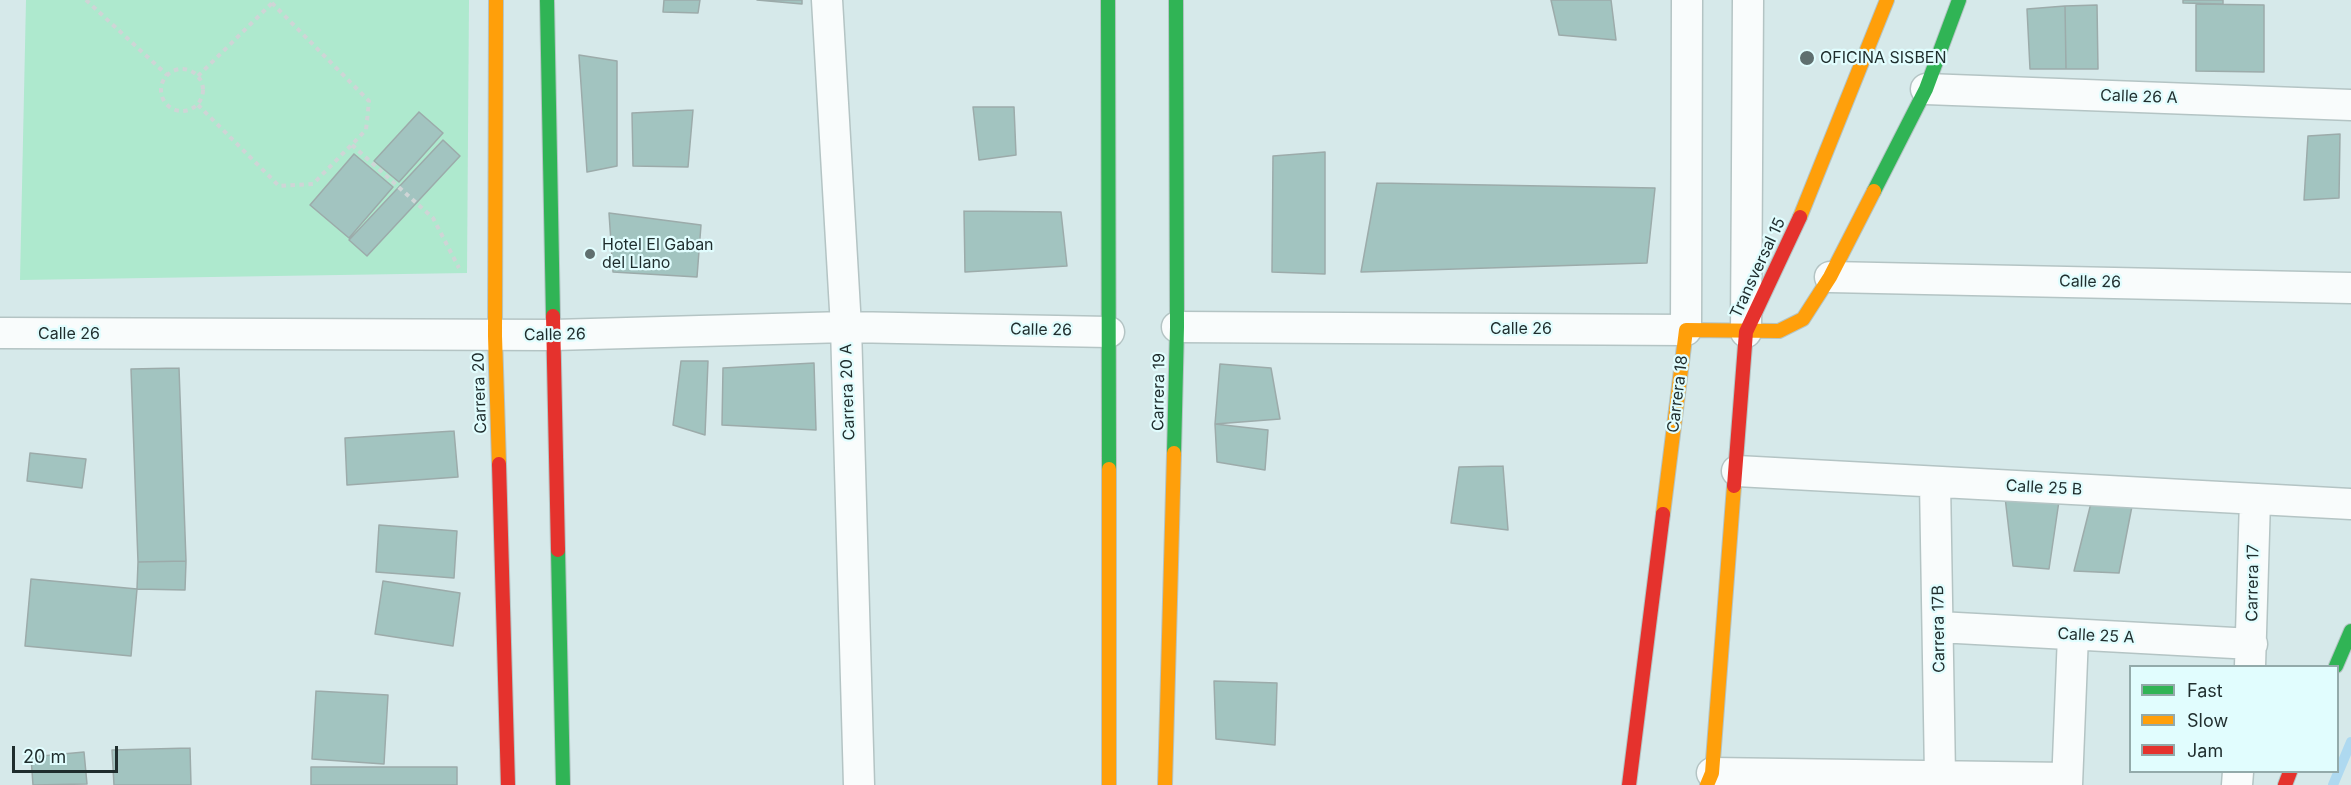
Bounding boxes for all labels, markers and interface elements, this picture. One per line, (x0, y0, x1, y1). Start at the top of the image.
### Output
place label: OFICINA SISBEN (1820, 48, 1947, 68)
marker: OFICINA SISBEN (1798, 49, 1816, 67)
street label: Calle 26 A (2100, 86, 2178, 108)
street label: Transversal 15 (1726, 215, 1790, 321)
place label: Hotel El Gaban del Llano (602, 235, 714, 273)
marker: Hotel El Gaban del Llano (583, 247, 597, 261)
street label: Calle 26 (2059, 272, 2121, 292)
street label: Calle 26 (1490, 319, 1552, 339)
street label: Calle 26 (1010, 320, 1072, 340)
street label: Calle 26 (38, 324, 100, 344)
street label: Calle 26 (524, 325, 586, 345)
street label: Carrera 20 A (837, 343, 859, 441)
street label: Carrera 20 (469, 352, 491, 434)
street label: Carrera 19 (1149, 353, 1169, 431)
street label: Carrera 18 (1664, 354, 1692, 434)
street label: Calle 25 B (2005, 476, 2083, 500)
street label: Carrera 17 (2243, 544, 2263, 622)
street label: Carrera 17B (1929, 585, 1949, 673)
street label: Calle 25 A (2057, 624, 2135, 648)
legend (2129, 665, 2339, 773)
text: Fast (2187, 680, 2223, 701)
text: Slow (2187, 710, 2228, 731)
scale bar (15, 734, 122, 772)
text: Jam (2187, 740, 2223, 761)
text: 20 m (23, 746, 66, 767)

